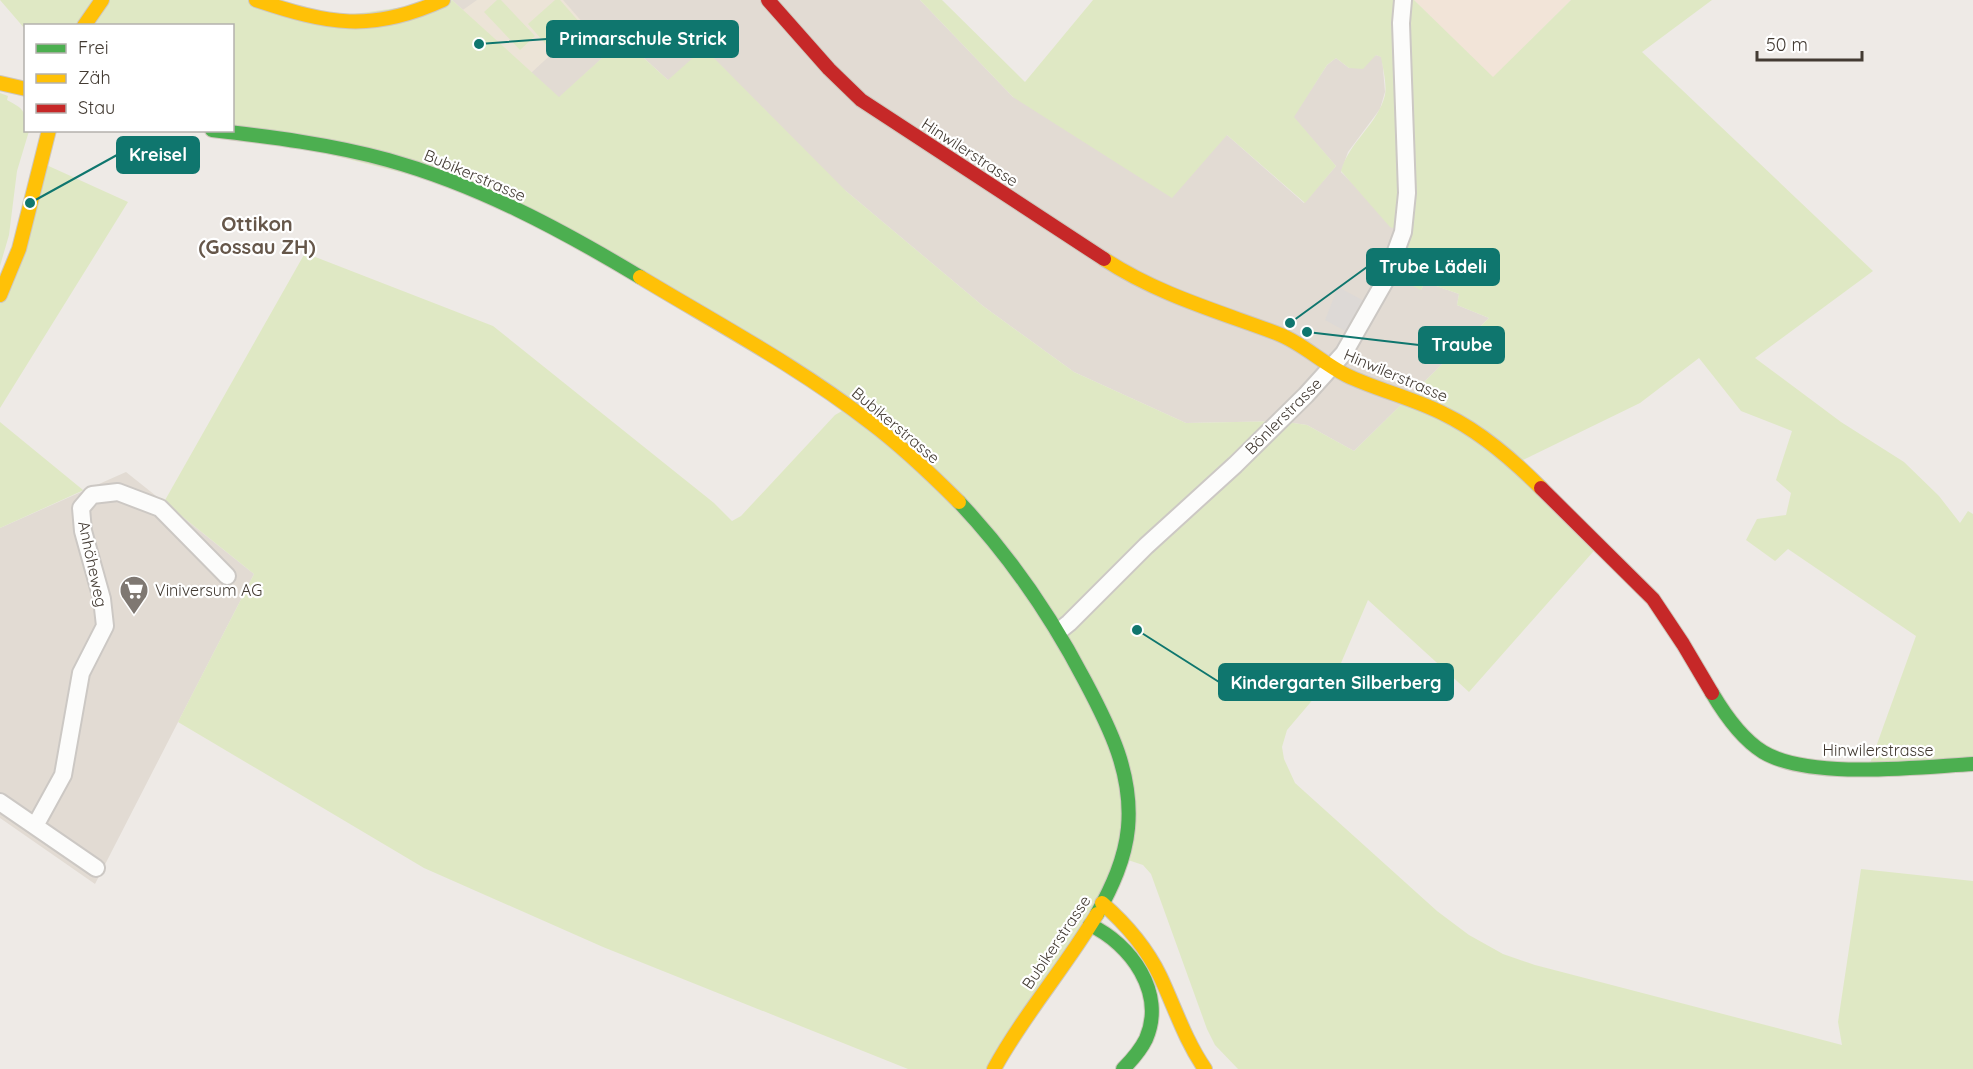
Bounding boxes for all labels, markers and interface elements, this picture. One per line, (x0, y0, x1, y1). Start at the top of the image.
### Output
callout: Primarschule Strick (547, 21, 738, 57)
legend (24, 24, 234, 132)
scale bar (1757, 24, 1862, 62)
text: Primarschule Strick (559, 27, 727, 50)
text: 50 m (1766, 33, 1808, 56)
text: Frei (78, 36, 109, 59)
text: Zäh (78, 66, 111, 89)
text: Stau (78, 96, 115, 119)
street label: Hinwilerstrasse (918, 113, 1022, 191)
callout: Kreisel (117, 137, 199, 173)
text: Kreisel (129, 143, 187, 166)
street label: Bubikerstrasse (421, 145, 529, 205)
district label: Ottikon (Gossau ZH) (198, 211, 316, 259)
callout: Trube Lädeli (1367, 249, 1499, 285)
text: Trube Lädeli (1379, 255, 1487, 278)
callout: Traube (1419, 327, 1504, 363)
text: Traube (1431, 333, 1493, 356)
street label: Hinwilerstrasse (1341, 344, 1451, 406)
street label: Bönlerstrasse (1240, 373, 1326, 459)
street label: Bubikerstrasse (848, 382, 944, 468)
street label: Anhöheweg (74, 519, 112, 609)
supermarket icon: Viniversum AG (118, 574, 150, 616)
place label: Viniversum AG (155, 580, 262, 600)
callout: Kindergarten Silberberg (1219, 664, 1453, 700)
text: Kindergarten Silberberg (1231, 671, 1441, 694)
street label: Hinwilerstrasse (1822, 740, 1934, 760)
street label: Bubikerstrasse (1017, 891, 1095, 993)

